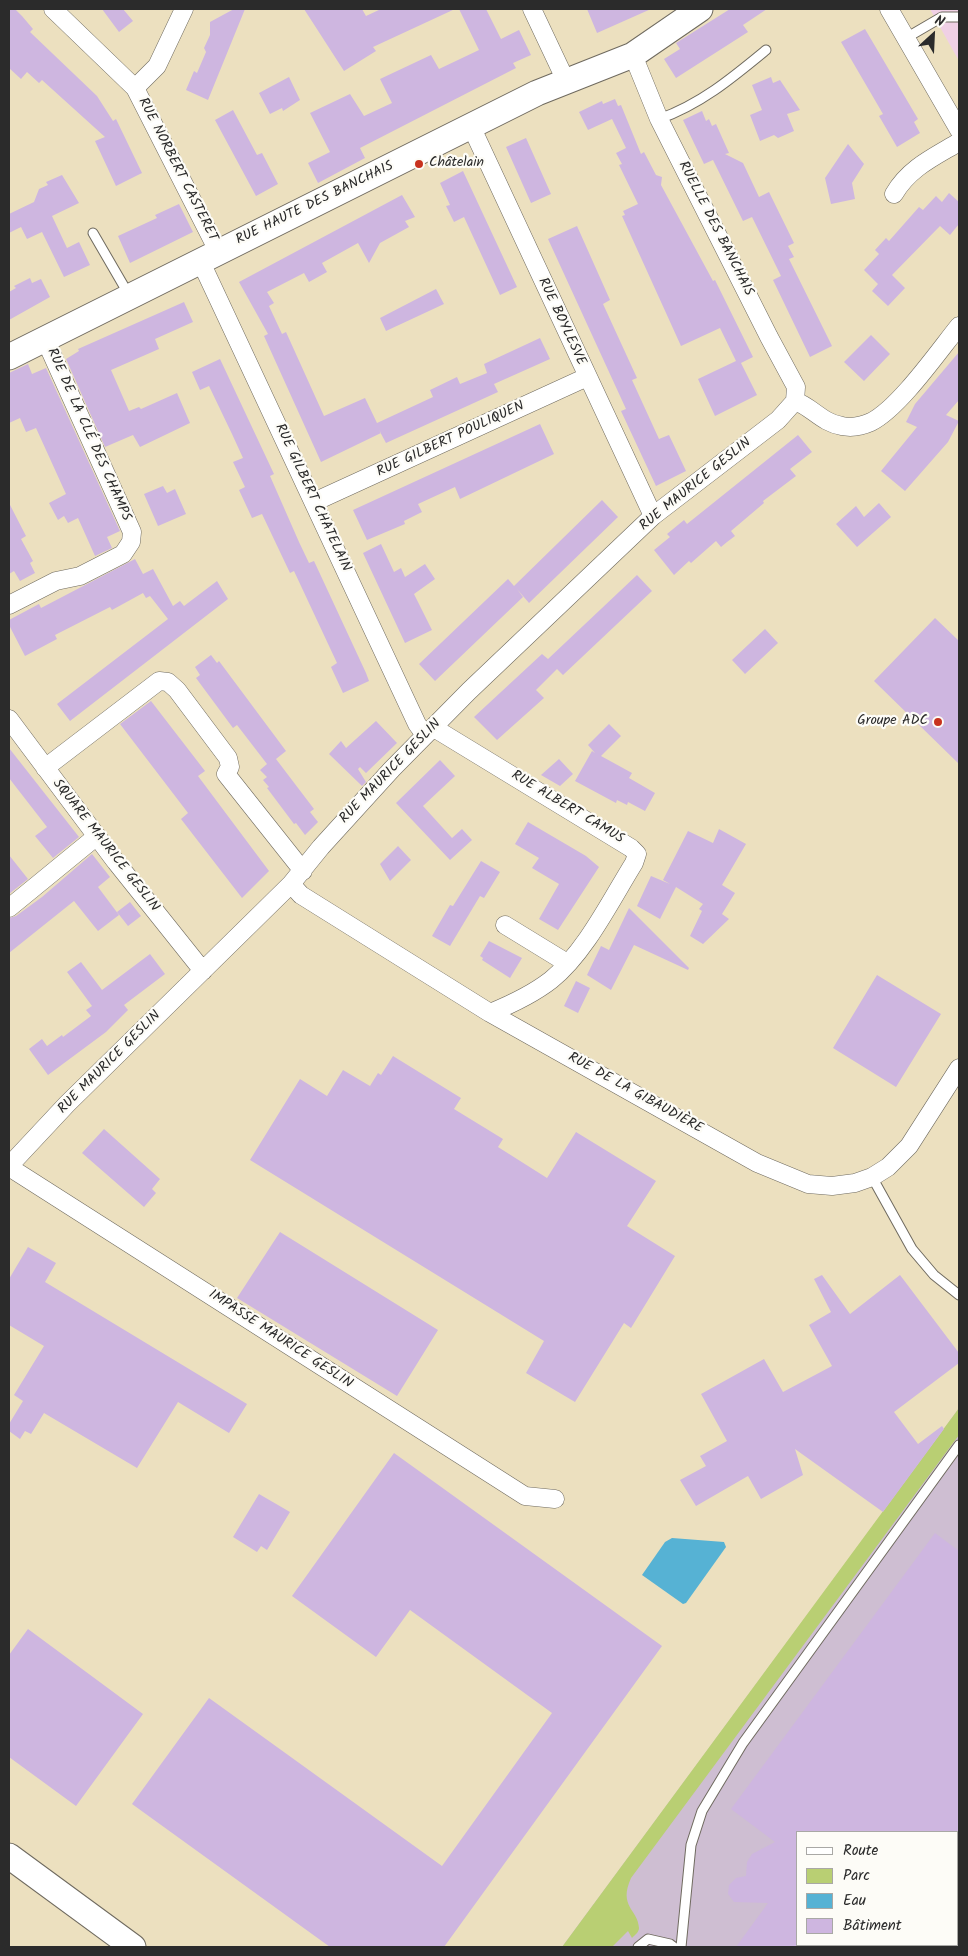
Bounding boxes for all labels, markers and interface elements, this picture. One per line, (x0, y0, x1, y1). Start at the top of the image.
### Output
north arrow (908, 10, 958, 60)
text: N (931, 10, 948, 33)
street label: RUE NORBERT CASTERET (133, 95, 221, 245)
place label: Châtelain (429, 156, 484, 172)
marker: Châtelain (413, 158, 425, 170)
street label: RUE HAUTE DES BANCHAIS (234, 159, 396, 249)
street label: RUELLE DES BANCHAIS (674, 159, 756, 299)
street label: RUE BOYLESVE (533, 275, 589, 369)
street label: RUE DE LA CLÉ DES CHAMPS (42, 346, 134, 524)
street label: RUE GILBERT POULIQUEN (375, 398, 527, 482)
street label: RUE GILBERT CHATELAIN (270, 421, 354, 575)
street label: RUE MAURICE GESLIN (637, 435, 755, 535)
place label: Groupe ADC (857, 714, 928, 730)
street label: RUE MAURICE GESLIN (337, 716, 445, 828)
marker: Groupe ADC (932, 716, 944, 728)
street label: RUE ALBERT CAMUS (508, 768, 626, 848)
street label: SQUARE MAURICE GESLIN (48, 776, 162, 916)
street label: RUE MAURICE GESLIN (55, 1008, 165, 1118)
street label: RUE DE LA GIBAUDIÈRE (565, 1050, 705, 1138)
street label: IMPASSE MAURICE GESLIN (205, 1287, 355, 1393)
legend (796, 1831, 958, 1946)
text: Route (843, 1839, 878, 1863)
text: Parc (843, 1864, 870, 1888)
text: Eau (843, 1889, 866, 1913)
text: Bâtiment (843, 1914, 902, 1938)

